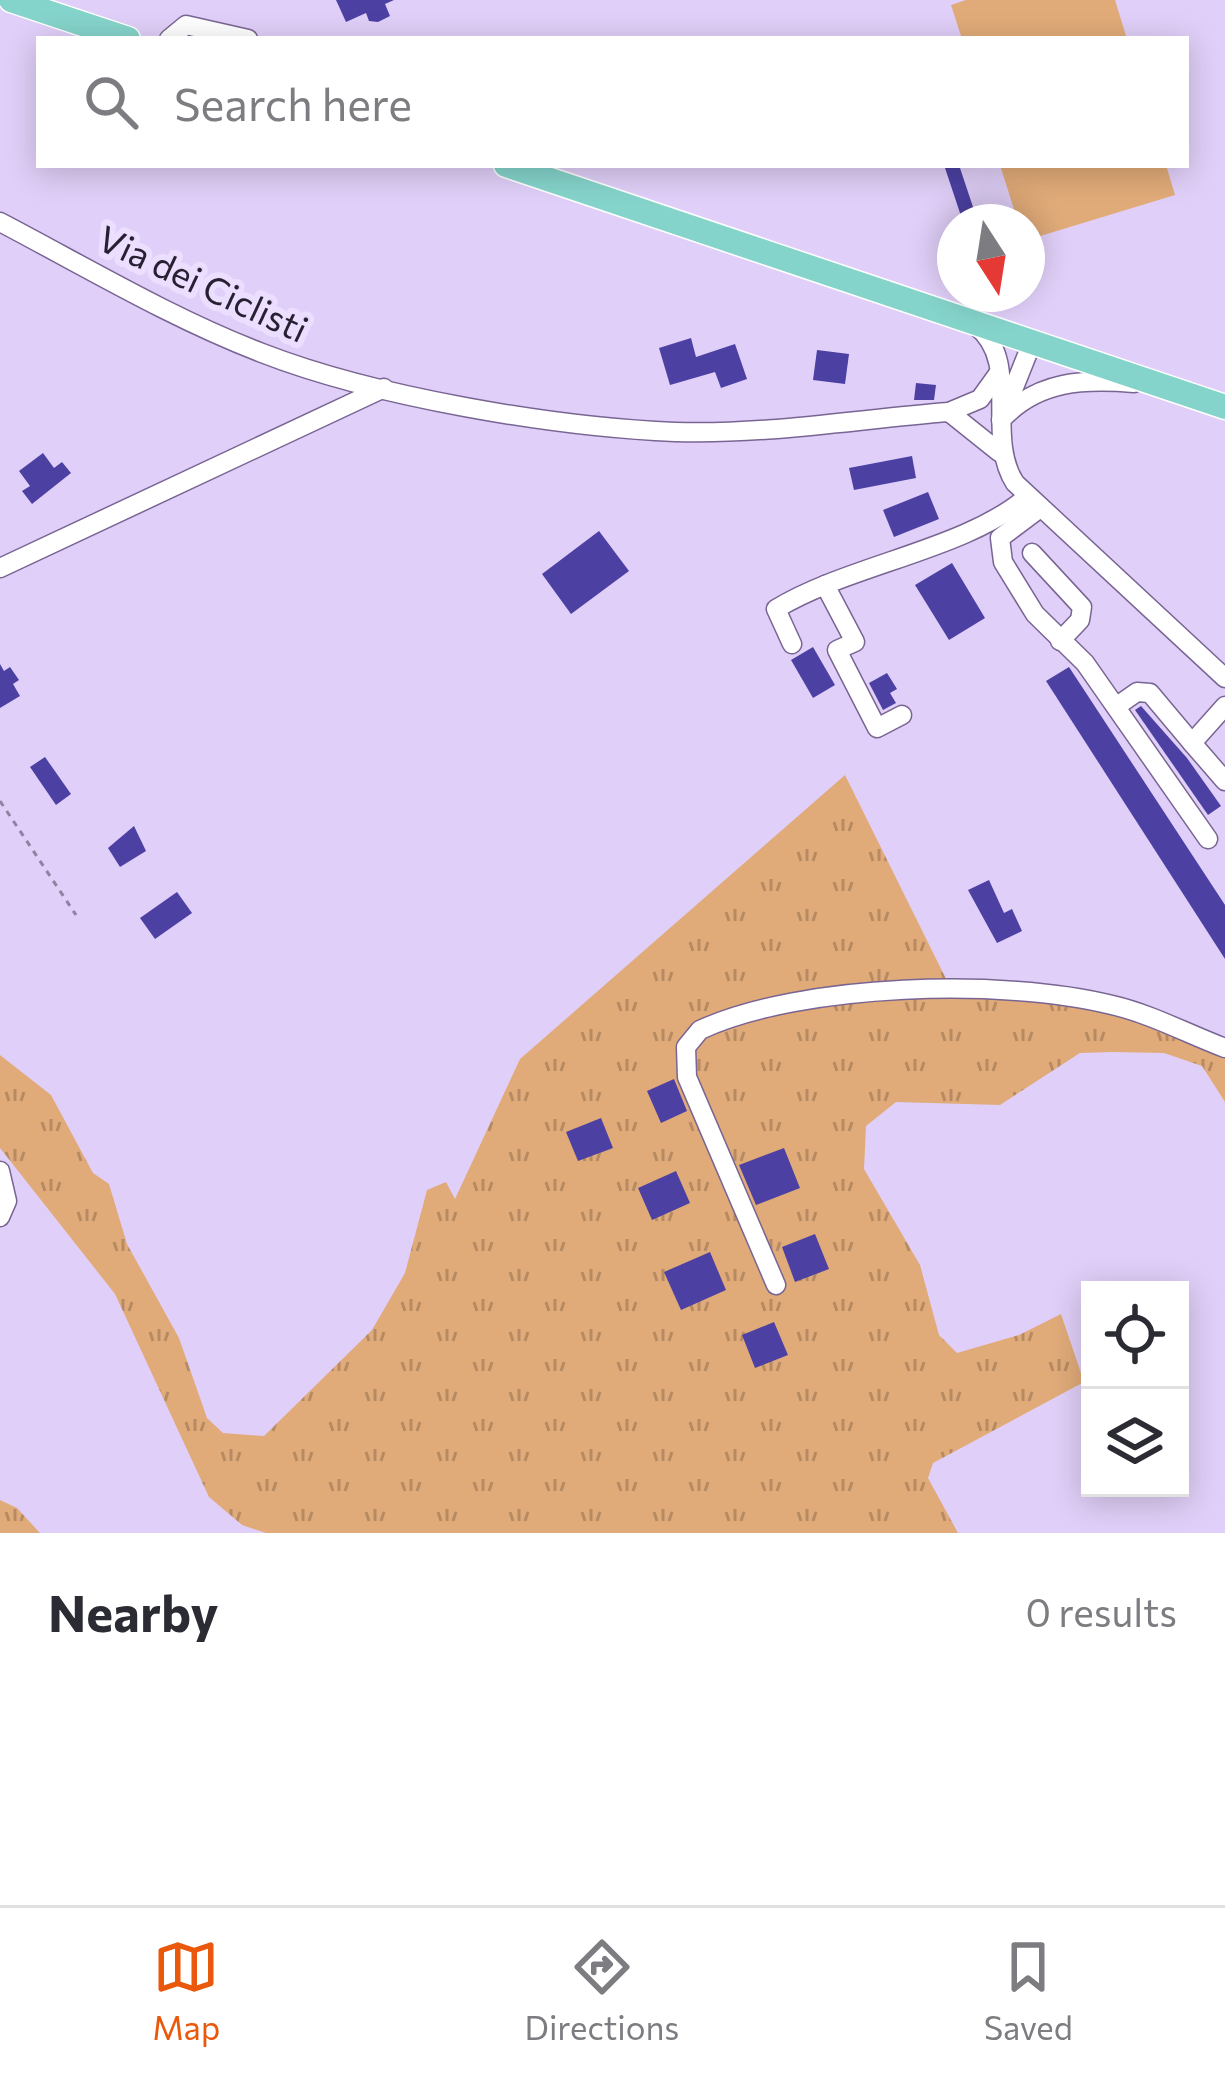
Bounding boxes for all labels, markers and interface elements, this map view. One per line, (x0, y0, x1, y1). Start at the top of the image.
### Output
search box (36, 36, 1189, 168)
icon: search (78, 69, 144, 135)
text: Search here (174, 75, 412, 130)
north arrow (937, 204, 1045, 312)
street label: Via dei Ciclisti (92, 214, 316, 350)
map controls (1081, 1281, 1189, 1497)
button: locate (1081, 1281, 1189, 1389)
button: layers (1081, 1389, 1189, 1497)
text: Nearby (48, 1580, 218, 1643)
text: 0 results (1025, 1587, 1177, 1635)
tab: Map (152, 1934, 220, 2047)
tab: Directions (525, 1934, 679, 2047)
tab: Saved (984, 1934, 1073, 2047)

